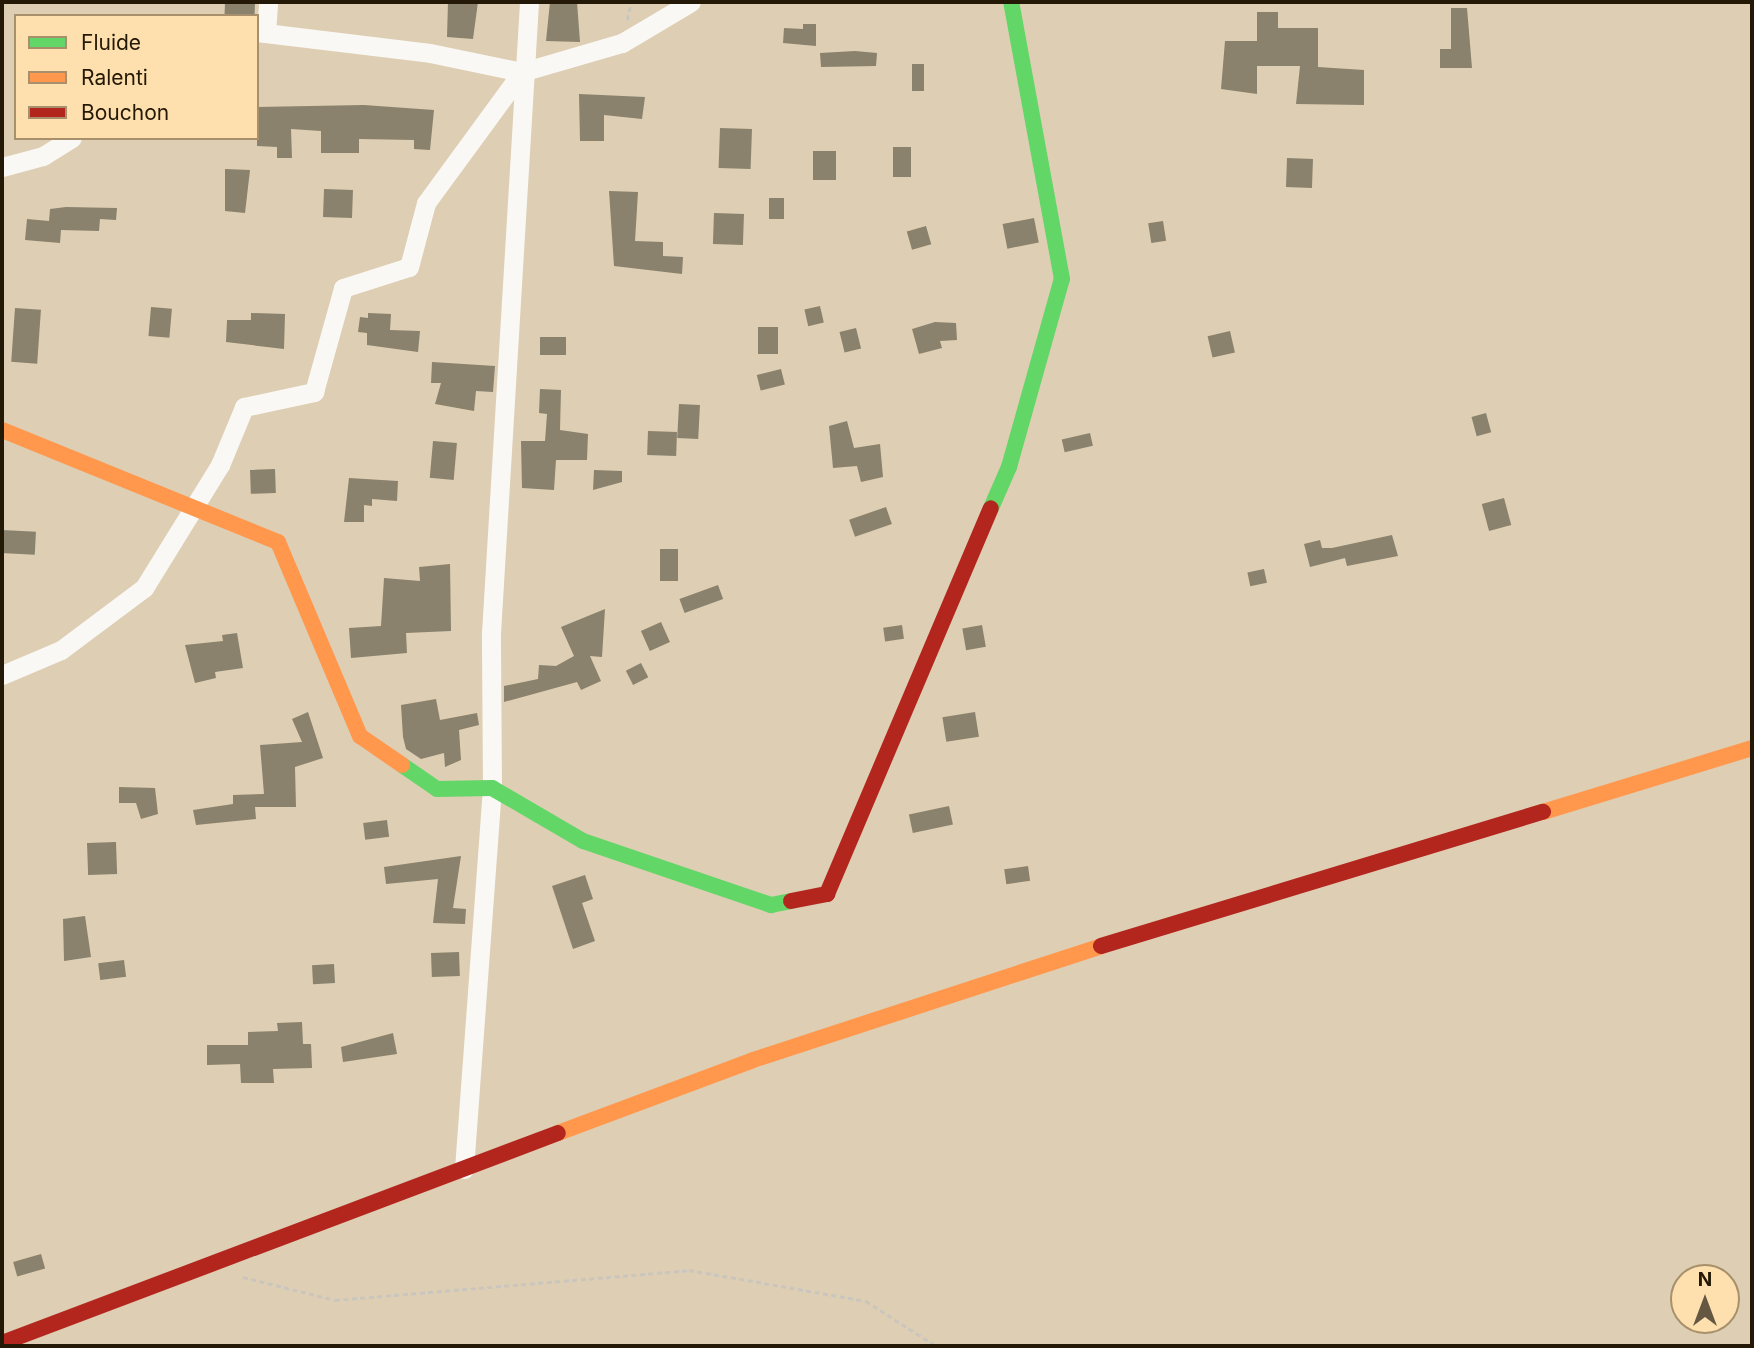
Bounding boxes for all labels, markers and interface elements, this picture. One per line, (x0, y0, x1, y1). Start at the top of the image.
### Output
legend (14, 14, 259, 140)
text: Fluide (81, 30, 141, 55)
text: Ralenti (81, 65, 148, 90)
text: Bouchon (81, 100, 169, 125)
north arrow (1670, 1264, 1740, 1334)
text: N (1698, 1268, 1712, 1291)

